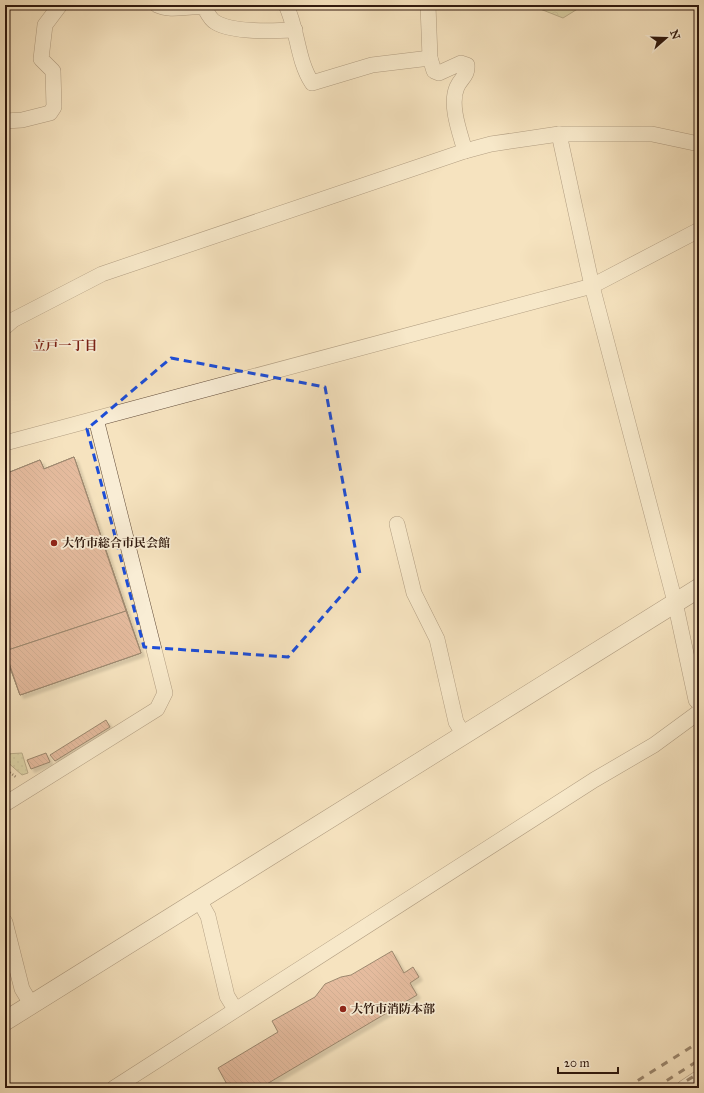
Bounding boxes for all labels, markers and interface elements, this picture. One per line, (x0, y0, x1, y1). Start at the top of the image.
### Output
north arrow (646, 18, 686, 58)
text: N (667, 28, 683, 42)
district label: 立戸一丁目 (32, 338, 98, 354)
place label: 大竹市総合市民会館 (62, 536, 170, 550)
marker: 大竹市総合市民会館 (49, 538, 59, 548)
place label: 大竹市消防本部 (351, 1002, 435, 1016)
marker: 大竹市消防本部 (338, 1004, 348, 1014)
scale bar (558, 1049, 618, 1075)
text: 20 m (564, 1056, 590, 1070)

